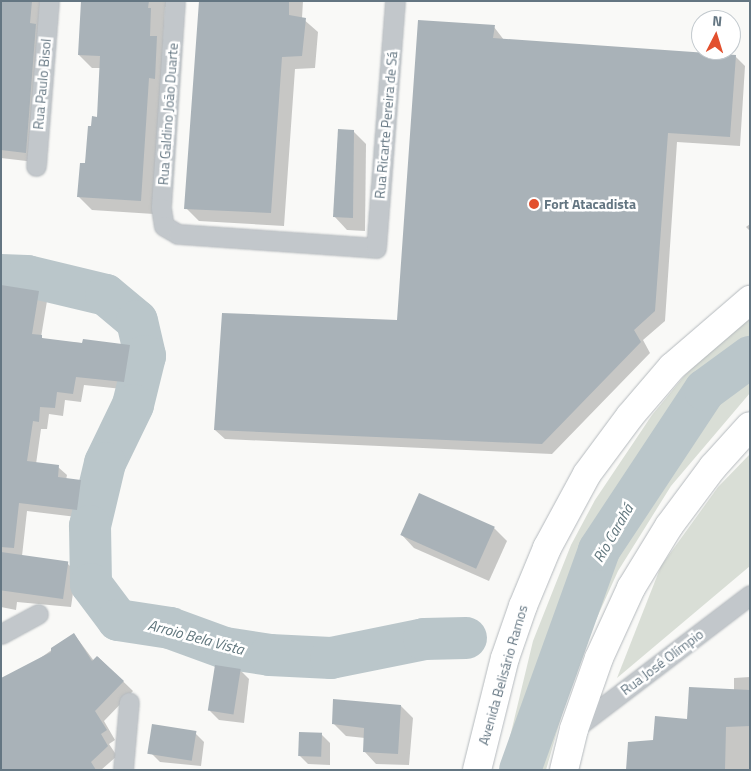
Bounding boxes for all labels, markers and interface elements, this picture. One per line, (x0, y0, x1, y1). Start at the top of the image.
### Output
north arrow (691, 10, 741, 60)
text: N (712, 10, 723, 31)
street label: Rua Paulo Bisol (30, 38, 54, 130)
street label: Rua Galdino João Duarte (155, 42, 181, 186)
street label: Rua Ricarte Pereira de Sá (371, 51, 401, 199)
place label: Fort Atacadista (544, 196, 636, 212)
marker: Fort Atacadista (528, 198, 540, 210)
water label: Rio Carahá (589, 501, 637, 565)
street label: Avenida Belisário Ramos (475, 603, 531, 747)
water label: Arroio Bela Vista (146, 616, 246, 658)
street label: Rua José Olímpio (617, 625, 707, 699)

